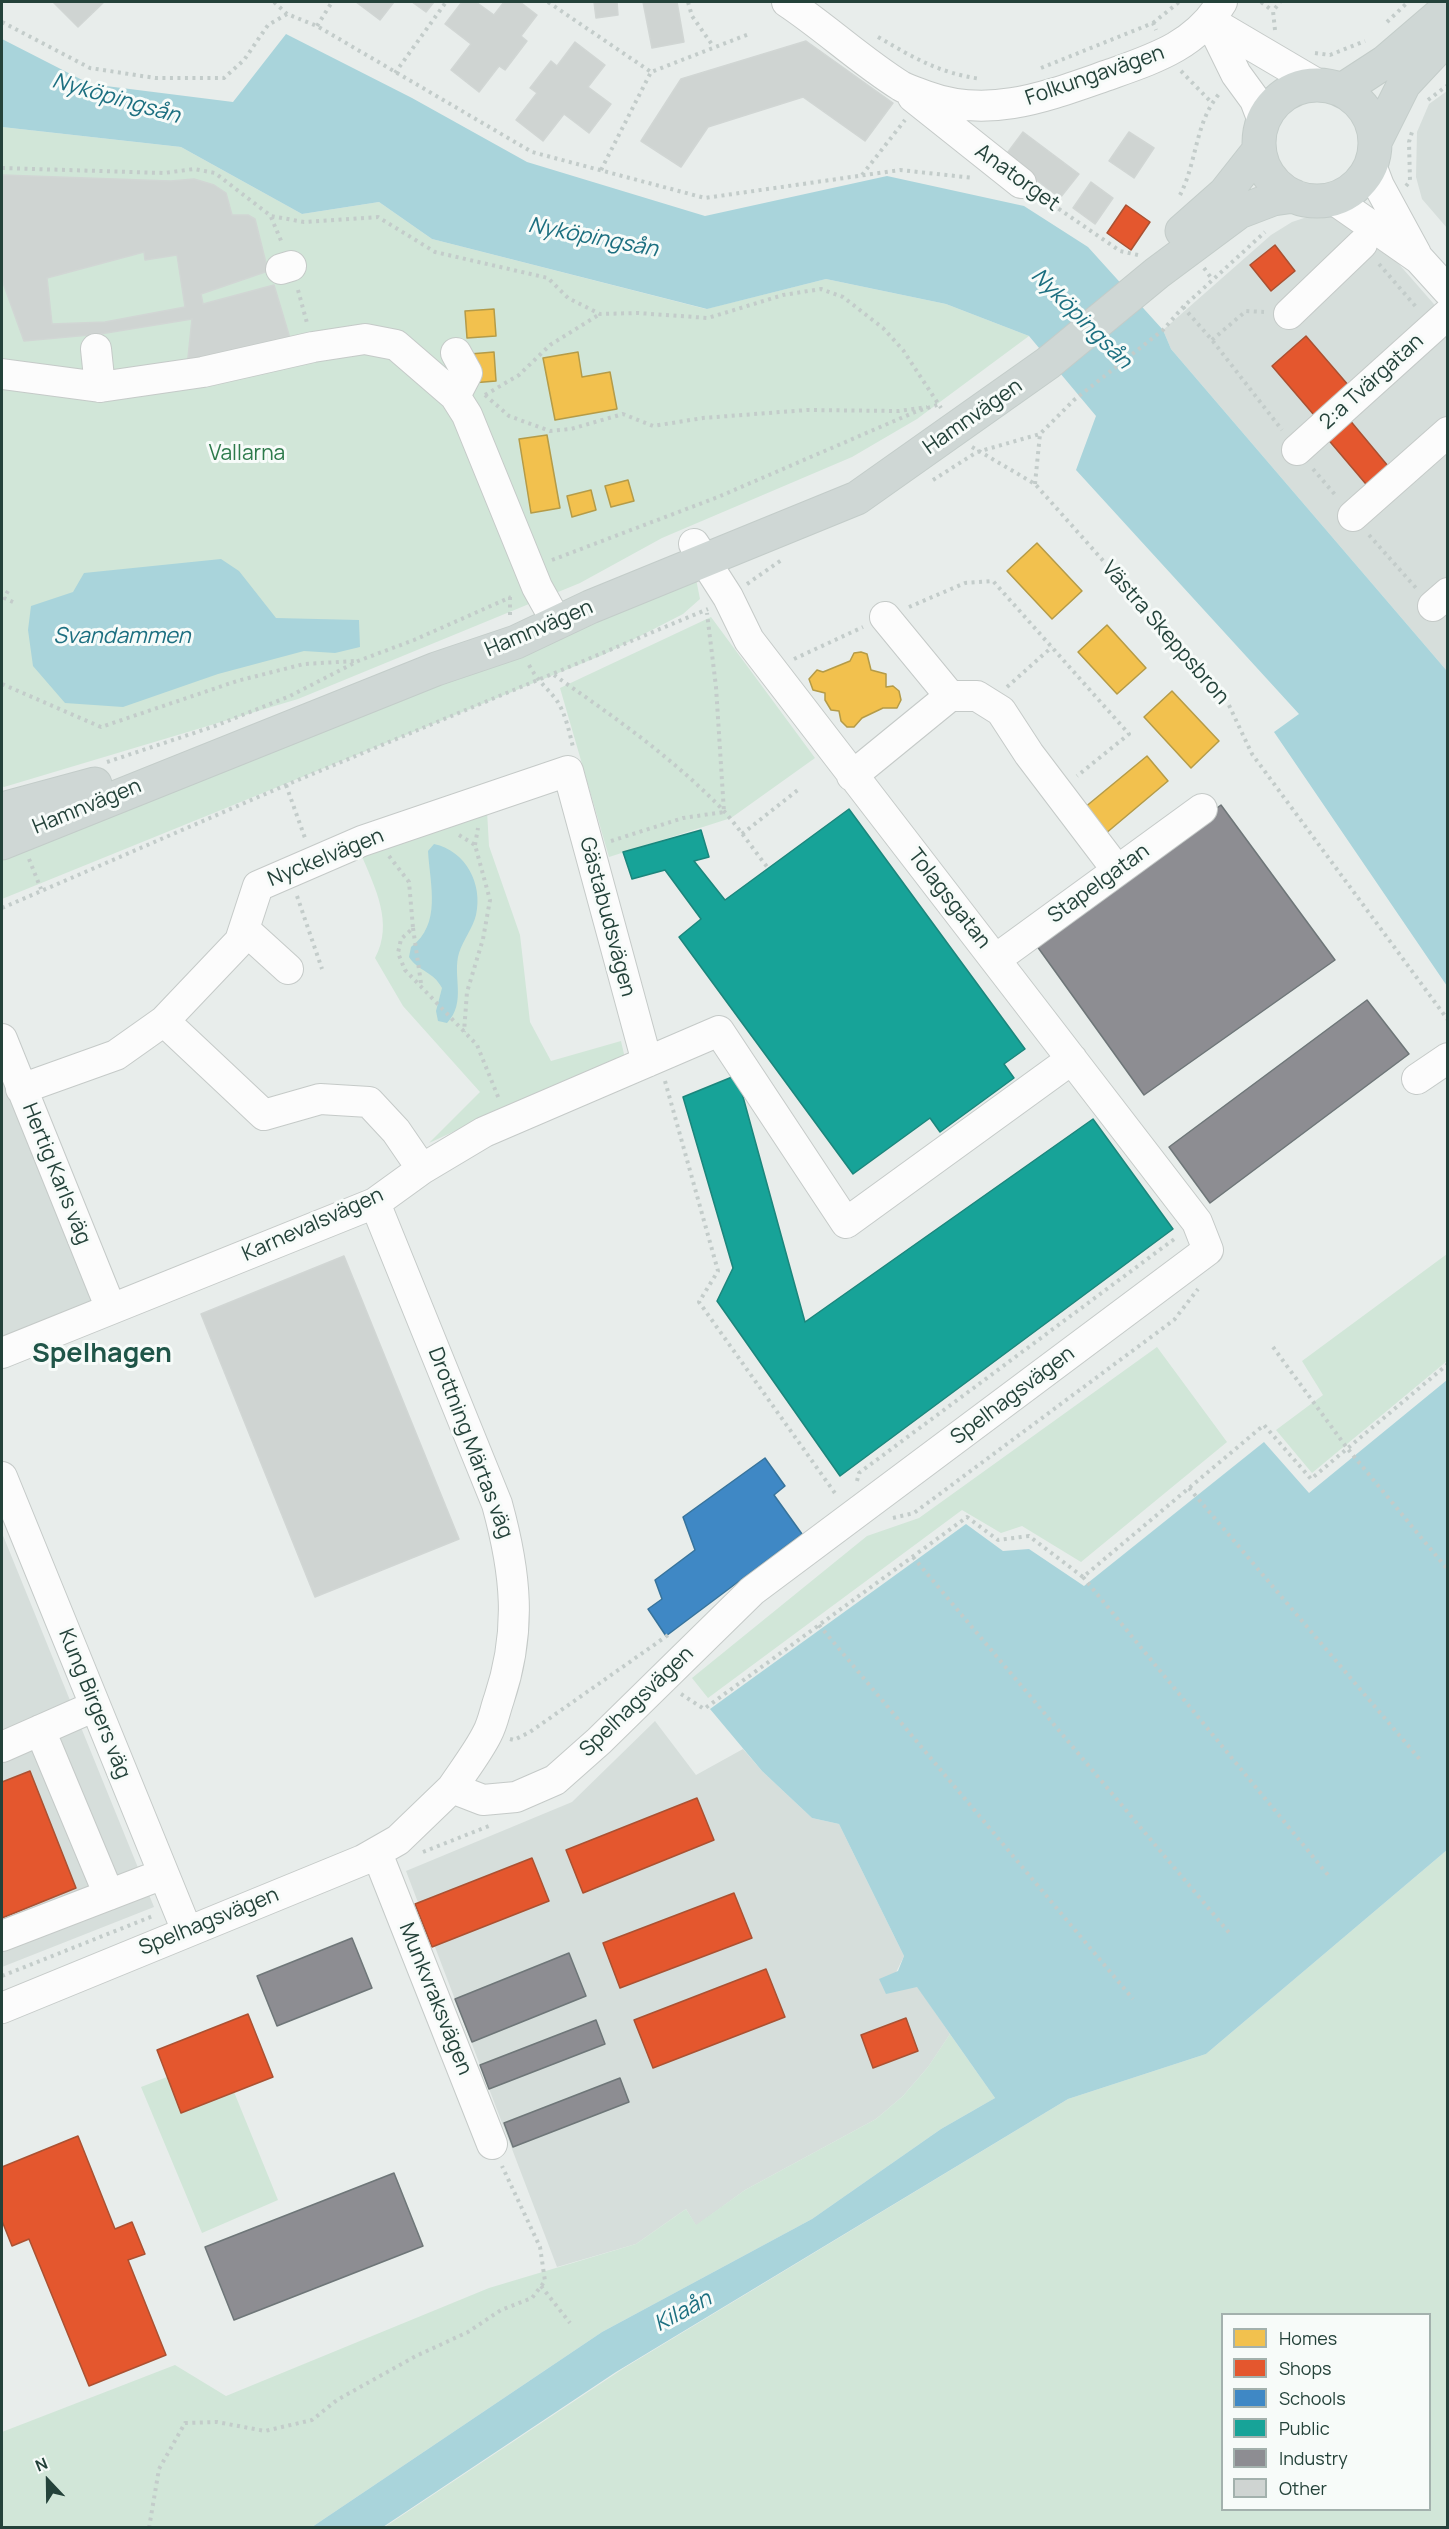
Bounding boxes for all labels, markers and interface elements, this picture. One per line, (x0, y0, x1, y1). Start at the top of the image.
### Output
street label: Folkungavägen (1022, 40, 1168, 112)
water label: Nyköpingsån (49, 68, 183, 130)
street label: Anatorget (970, 139, 1064, 217)
water label: Nyköpingsån (526, 213, 660, 263)
water label: Nyköpingsån (1025, 263, 1137, 375)
street label: 2:a Tvärgatan (1315, 329, 1429, 435)
street label: Hamnvägen (919, 374, 1027, 460)
park label: Vallarna (209, 441, 285, 467)
street label: Västra Skeppsbron (1096, 556, 1234, 710)
street label: Hamnvägen (481, 595, 597, 663)
water label: Svandammen (53, 624, 191, 650)
street label: Hamnvägen (29, 774, 145, 840)
street label: Nyckelvägen (264, 823, 388, 893)
street label: Gästabudsvägen (574, 834, 640, 1000)
street label: Stapelgatan (1043, 839, 1155, 929)
street label: Tolagsgatan (902, 844, 996, 954)
street label: Hertig Karls väg (16, 1100, 96, 1248)
street label: Karnevalsvägen (239, 1183, 387, 1267)
district label: Spelhagen (32, 1338, 172, 1370)
street label: Spelhagsvägen (946, 1341, 1080, 1451)
street label: Drottning Märtas väg (422, 1344, 518, 1542)
street label: Kung Birgers väg (52, 1625, 136, 1783)
street label: Spelhagsvägen (575, 1641, 699, 1763)
street label: Spelhagsvägen (136, 1883, 282, 1961)
street label: Munkvraksvägen (393, 1919, 477, 2079)
water label: Kilaån (650, 2286, 716, 2338)
legend (1221, 2313, 1431, 2511)
text: Homes (1279, 2326, 1337, 2350)
text: Shops (1279, 2356, 1331, 2380)
text: Schools (1279, 2386, 1346, 2410)
text: Public (1279, 2416, 1330, 2440)
text: Industry (1279, 2446, 1348, 2470)
north arrow (18, 2451, 78, 2511)
text: N (32, 2452, 51, 2477)
text: Other (1279, 2476, 1327, 2500)

